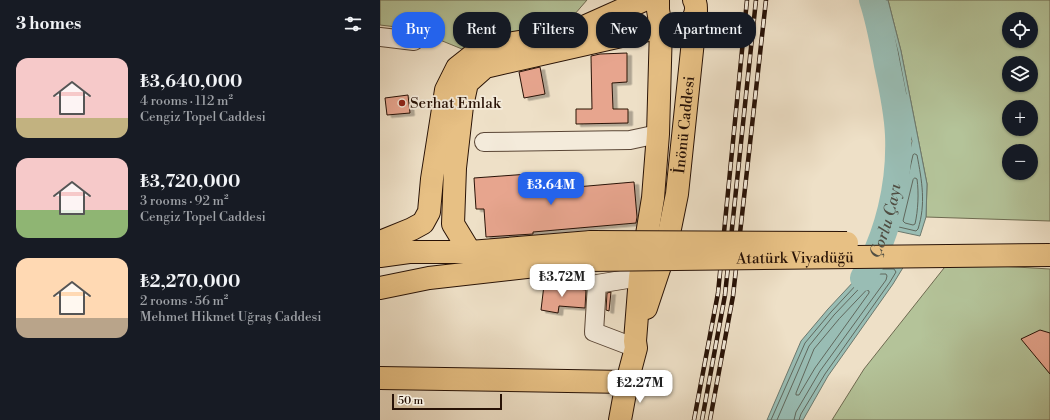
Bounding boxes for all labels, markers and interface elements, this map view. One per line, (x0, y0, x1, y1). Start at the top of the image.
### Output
chip: Buy (392, 12, 445, 48)
chip: Rent (453, 12, 511, 48)
chip: Filters (519, 12, 588, 48)
chip: New (596, 12, 651, 48)
chip: Apartment (659, 12, 756, 48)
map controls (1002, 12, 1038, 180)
button: locate (1002, 12, 1038, 48)
text: 3 homes (16, 13, 81, 35)
icon: filters (342, 13, 364, 35)
button: layers (1002, 56, 1038, 92)
text: ₺3,640,000 (140, 71, 242, 93)
icon: home (48, 74, 96, 122)
street label: İnönü Caddesi (669, 75, 699, 174)
text: 4 rooms · 112 m² (140, 93, 233, 109)
place label: Serhat Emlak (410, 94, 502, 113)
marker: Serhat Emlak (397, 98, 407, 108)
button: + (1002, 100, 1038, 136)
text: Cengiz Topel Caddesi (140, 109, 266, 125)
button: − (1002, 144, 1038, 180)
text: ₺3,720,000 (140, 171, 240, 193)
pin: ₺3.64M (518, 172, 584, 206)
icon: home (48, 174, 96, 222)
text: ₺3.64M (527, 177, 575, 193)
water label: Çorlu Çayı (865, 182, 905, 261)
text: 3 rooms · 92 m² (140, 193, 228, 209)
text: Cengiz Topel Caddesi (140, 209, 266, 225)
street label: Atatürk Viyadüğü (735, 248, 854, 268)
pin: ₺3.72M (529, 264, 595, 298)
text: ₺3.72M (539, 269, 585, 285)
text: ₺2,270,000 (140, 271, 240, 293)
icon: home (48, 274, 96, 322)
text: 2 rooms · 56 m² (140, 293, 228, 309)
text: Mehmet Hikmet Uğraş Caddesi (140, 309, 322, 325)
pin: ₺2.27M (607, 370, 673, 404)
text: ₺2.27M (617, 375, 663, 391)
scale bar (392, 392, 502, 411)
text: 50 m (398, 394, 423, 408)

